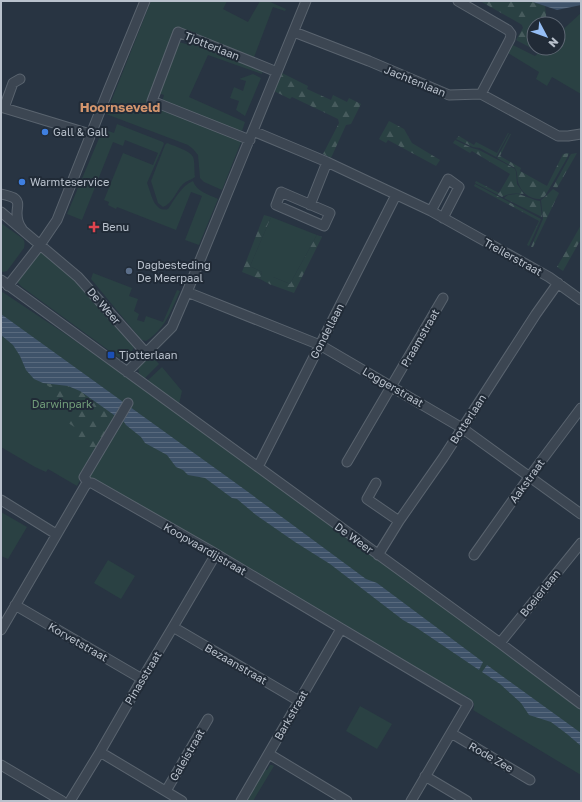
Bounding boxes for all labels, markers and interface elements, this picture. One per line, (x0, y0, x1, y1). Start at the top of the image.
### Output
north arrow (526, 16, 566, 56)
street label: Tjotterlaan (183, 29, 242, 63)
text: N (546, 35, 562, 50)
street label: Jachtenlaan (383, 62, 448, 99)
district label: Hoornseveld (80, 99, 160, 115)
place label: Gall & Gall (53, 125, 108, 138)
marker: Gall & Gall (40, 127, 50, 137)
place label: Warmteservice (30, 175, 109, 188)
marker: Warmteservice (17, 177, 27, 187)
place label: Benu (102, 220, 129, 233)
marker: Benu (89, 222, 99, 232)
street label: Treilerstraat (482, 235, 545, 278)
place label: Dagbesteding De Meerpaal (137, 258, 211, 284)
marker: Dagbesteding De Meerpaal (124, 266, 134, 276)
street label: De Weer (85, 285, 124, 327)
street label: Gondellaan (307, 301, 346, 361)
street label: Praamstraat (398, 306, 441, 369)
place label: Tjotterlaan (119, 348, 177, 361)
marker: Tjotterlaan (106, 350, 116, 360)
street label: Loggerstraat (361, 364, 426, 409)
street label: Botterlaan (447, 392, 488, 446)
park label: Darwinpark (32, 397, 92, 410)
street label: Aakstraat (506, 456, 547, 505)
street label: De Weer (333, 519, 376, 556)
street label: Koopvaardijstraat (162, 520, 249, 578)
street label: Boeierlaan (517, 567, 563, 619)
street label: Korvetstraat (46, 619, 110, 664)
street label: Bezaanstraat (203, 641, 270, 687)
street label: Pinasstraat (122, 649, 164, 707)
street label: Barkstraat (271, 688, 310, 742)
street label: Galeistraat (166, 726, 207, 783)
street label: Rode Zee (467, 739, 516, 774)

